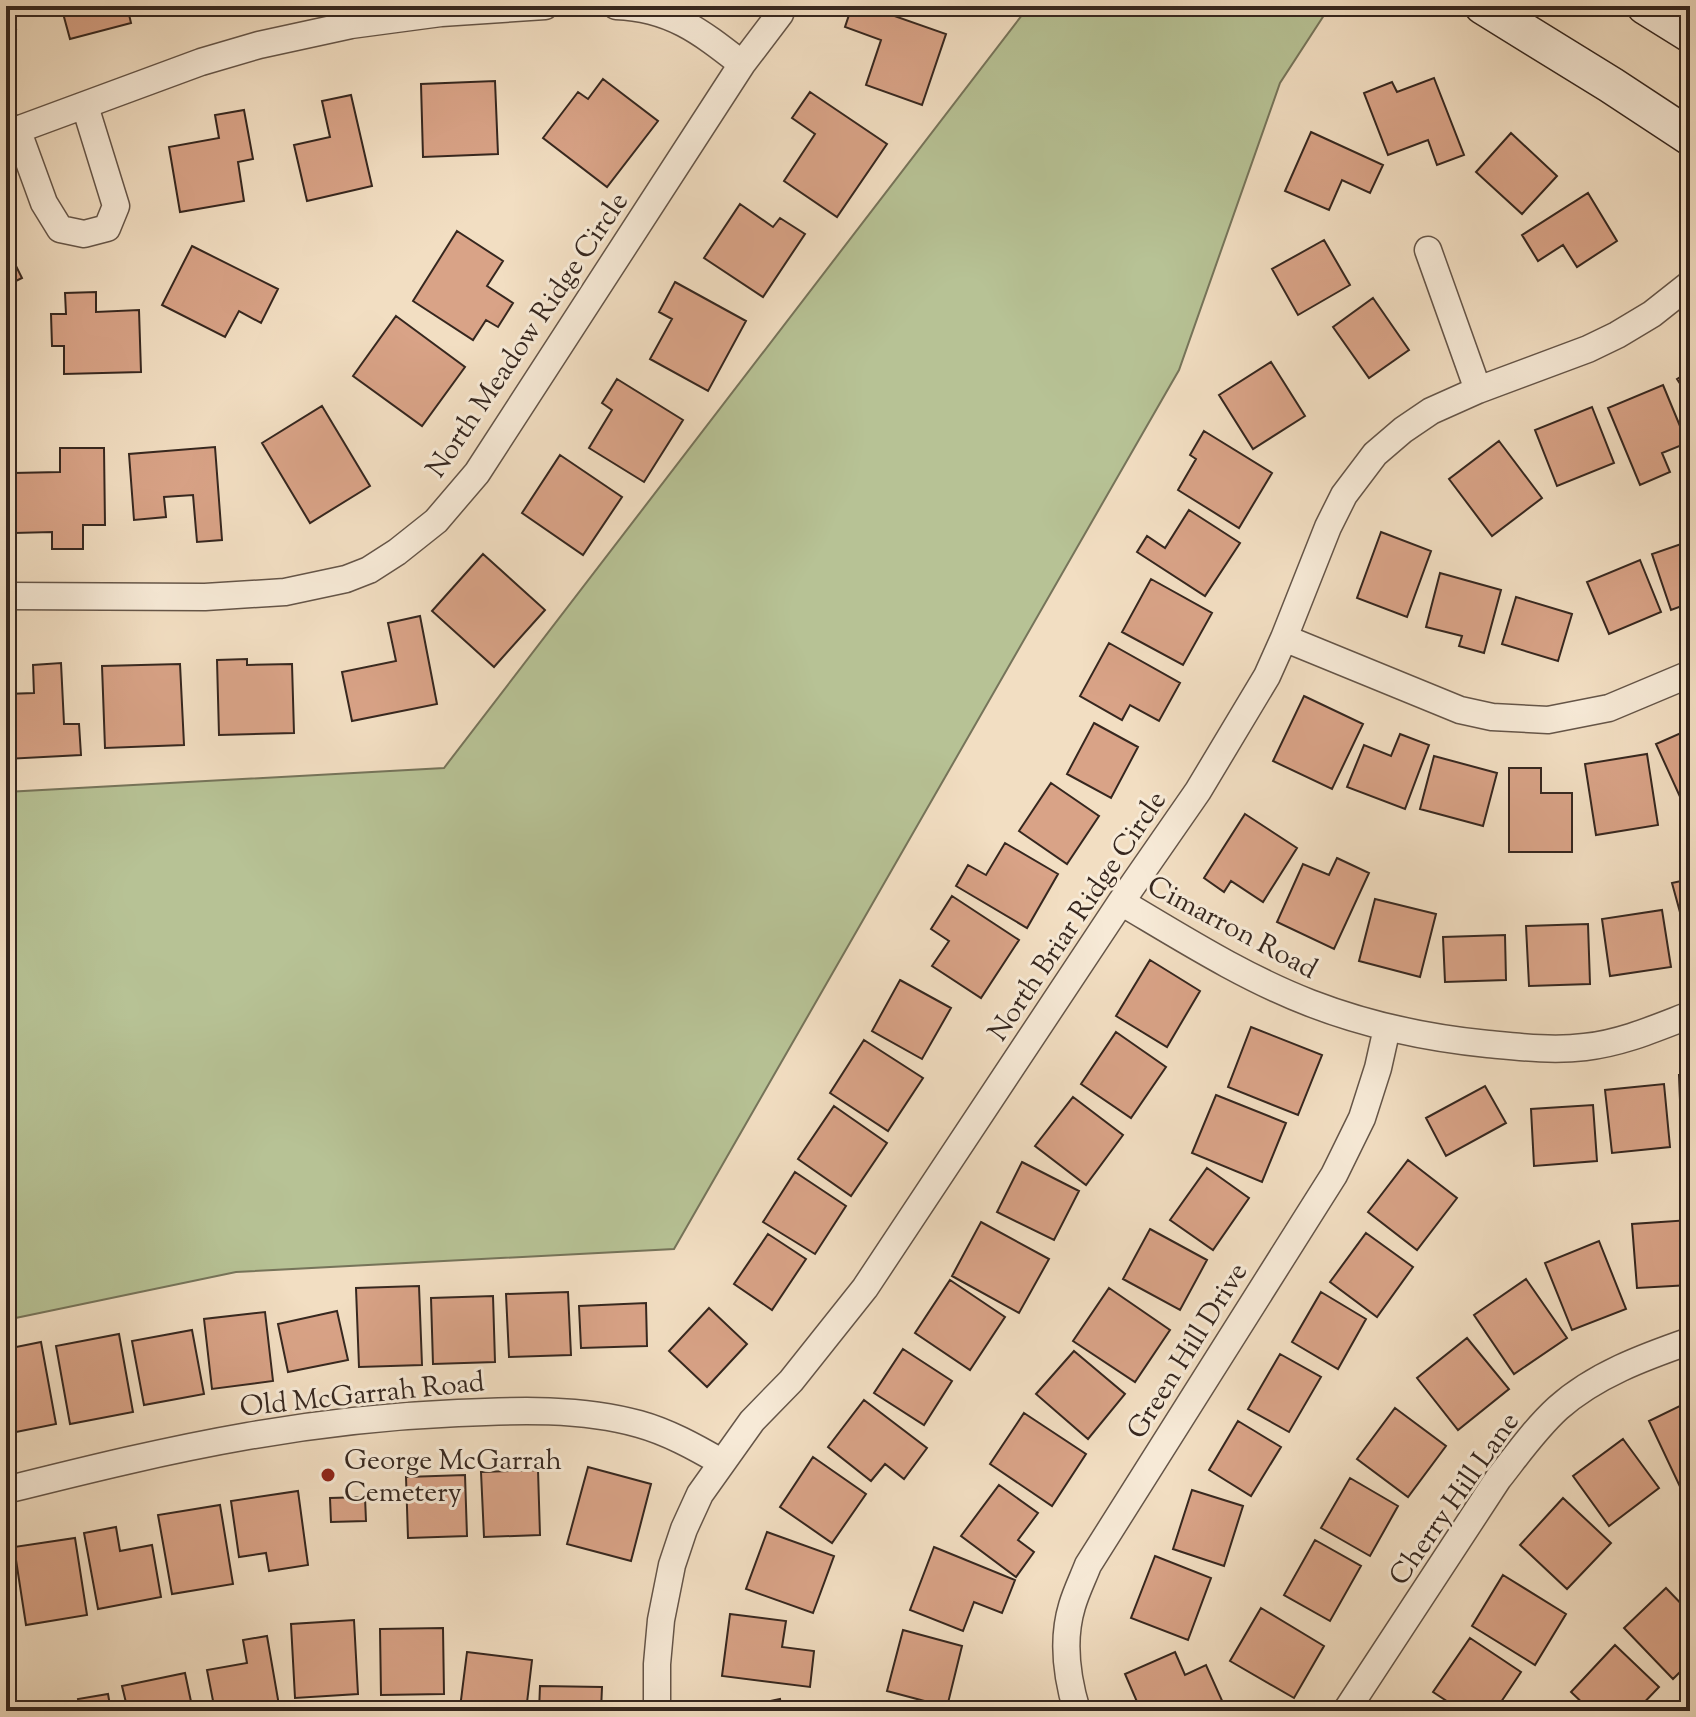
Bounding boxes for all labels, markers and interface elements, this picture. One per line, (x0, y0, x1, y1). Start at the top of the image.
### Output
street label: North Meadow Ridge Circle (418, 185, 639, 487)
street label: North Briar Ridge Circle (980, 783, 1177, 1050)
street label: Cimarron Road (1139, 867, 1324, 990)
street label: Green Hill Drive (1118, 1256, 1259, 1447)
street label: Old McGarrah Road (238, 1363, 487, 1429)
street label: Cherry Hill Lane (1381, 1405, 1530, 1595)
place label: George McGarrah Cemetery (344, 1442, 562, 1514)
marker: George McGarrah Cemetery (319, 1466, 337, 1484)

